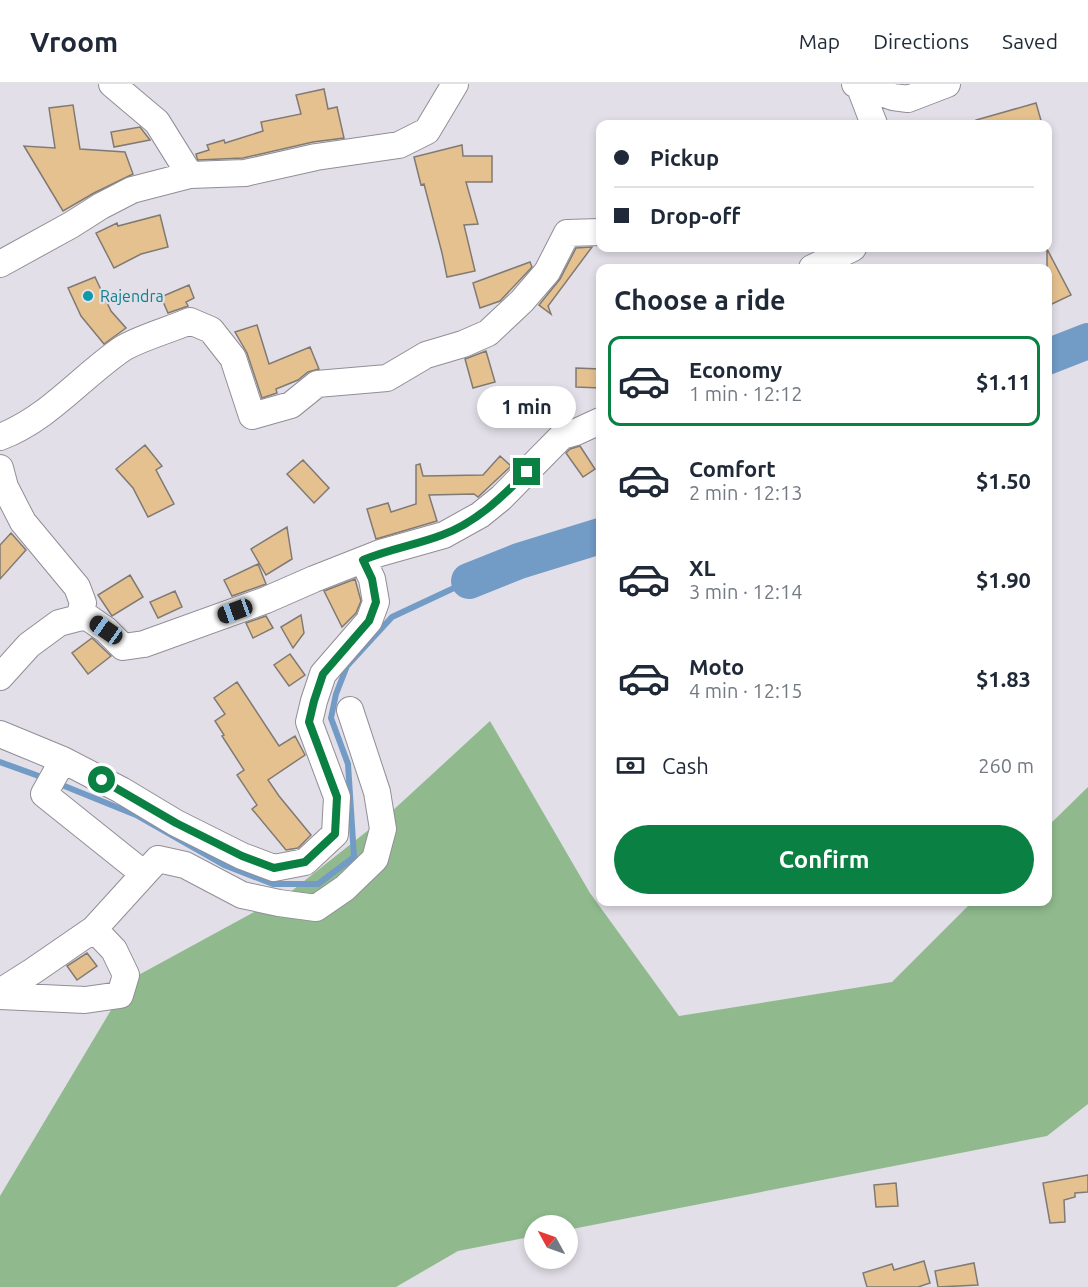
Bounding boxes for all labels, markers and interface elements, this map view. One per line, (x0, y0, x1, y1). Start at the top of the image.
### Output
text: Vroom (30, 26, 118, 57)
text: Map (799, 29, 840, 53)
text: Directions (873, 29, 969, 53)
text: Saved (1002, 29, 1058, 53)
text: Pickup (650, 145, 719, 170)
text: Drop-off (650, 203, 740, 228)
text: Choose a ride (614, 285, 786, 315)
place label: Rajendra (100, 287, 164, 305)
marker: Rajendra (81, 289, 95, 303)
icon: car (617, 354, 671, 408)
text: Economy (689, 357, 782, 382)
text: $1.11 (976, 369, 1031, 394)
text: 1 min · 12:12 (689, 382, 803, 405)
callout: 1 min (478, 385, 576, 427)
text: 1 min (501, 395, 552, 418)
icon: car (617, 453, 671, 507)
text: Comfort (689, 456, 776, 481)
route end (513, 458, 540, 485)
text: $1.50 (976, 468, 1031, 493)
text: 2 min · 12:13 (689, 481, 803, 504)
icon: car (617, 552, 671, 606)
text: XL (689, 555, 716, 580)
text: $1.90 (976, 567, 1031, 592)
text: 3 min · 12:14 (689, 580, 803, 603)
car (215, 596, 255, 626)
car (86, 612, 126, 648)
icon: car (617, 651, 671, 705)
text: Moto (689, 654, 744, 679)
text: $1.83 (976, 666, 1031, 691)
text: 4 min · 12:15 (689, 679, 803, 702)
icon: cash (614, 749, 647, 782)
text: Cash (662, 753, 709, 778)
text: 260 m (978, 754, 1034, 777)
route start (88, 766, 115, 793)
button: Confirm (614, 825, 1034, 894)
north arrow (524, 1215, 578, 1269)
map controls (524, 1215, 578, 1269)

